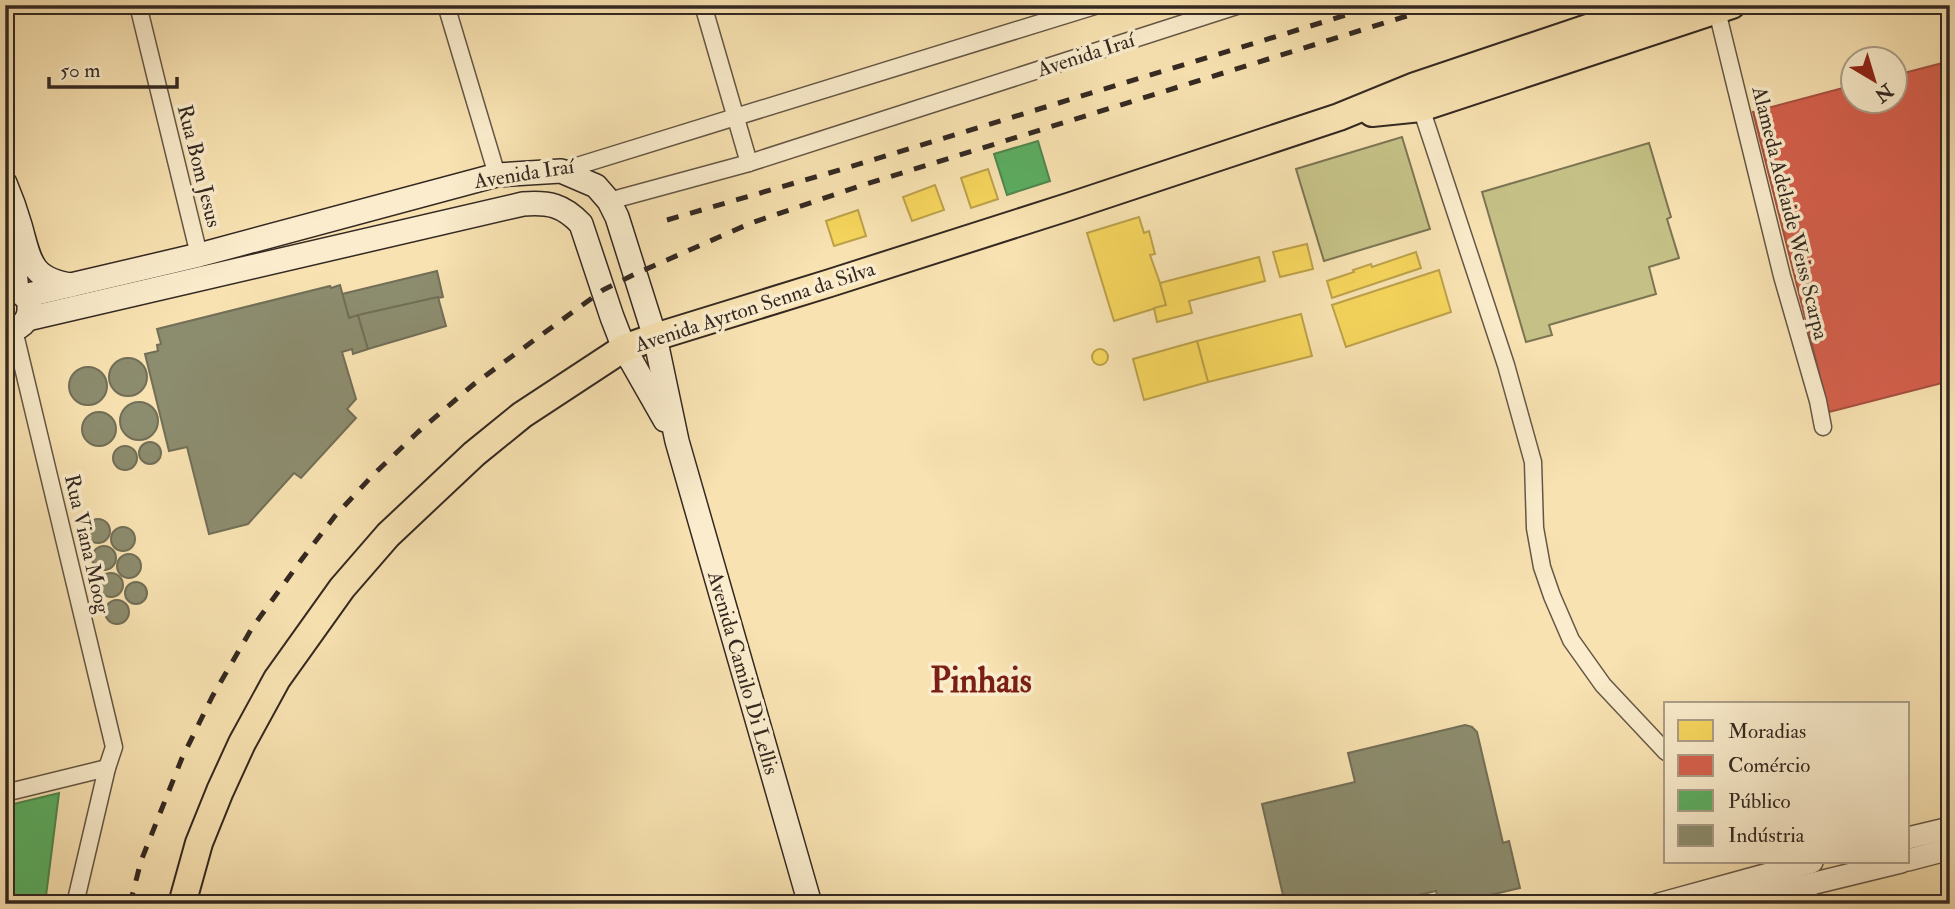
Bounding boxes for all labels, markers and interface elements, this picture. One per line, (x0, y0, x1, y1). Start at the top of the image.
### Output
street label: Avenida Iraí (1033, 26, 1139, 84)
scale bar (49, 46, 177, 90)
north arrow (1840, 46, 1910, 116)
text: 50 m (60, 57, 101, 84)
text: N (1869, 77, 1899, 108)
street label: Alameda Adelaide Weiss Scarpa (1745, 83, 1835, 343)
street label: Rua Bom Jesus (171, 102, 227, 230)
street label: Avenida Iraí (471, 153, 577, 195)
street label: Avenida Ayrton Senna da Silva (631, 255, 879, 359)
street label: Rua Viana Moog (58, 472, 116, 617)
street label: Avenida Camilo Di Lellis (701, 567, 785, 778)
district label: Pinhais (930, 659, 1032, 703)
legend (1664, 702, 1910, 864)
text: Moradias (1728, 718, 1806, 745)
text: Comércio (1728, 752, 1810, 779)
text: Público (1728, 788, 1791, 815)
text: Indústria (1728, 822, 1805, 849)

